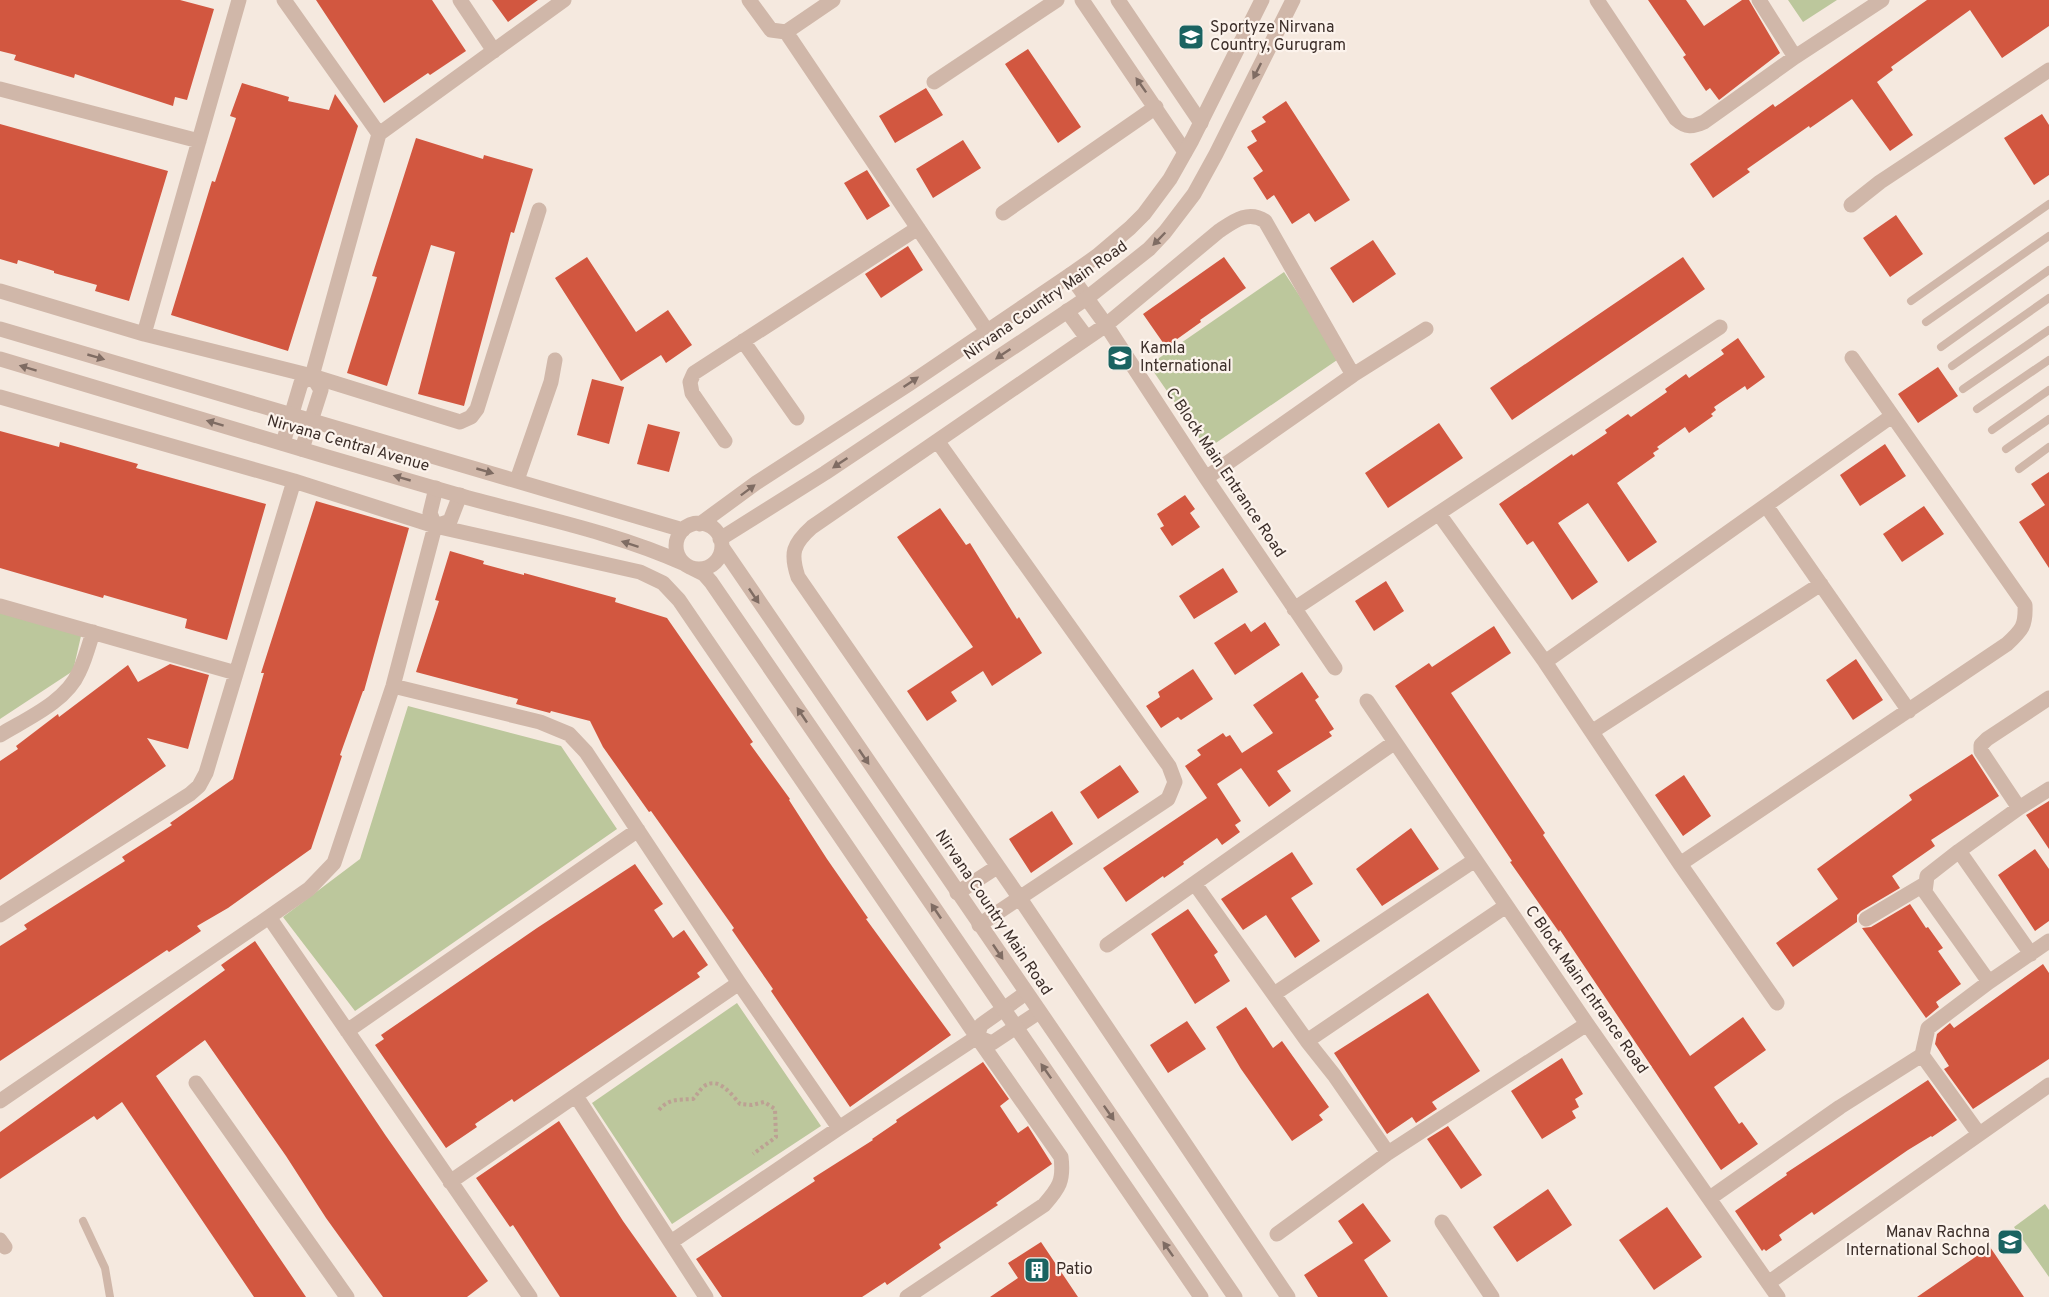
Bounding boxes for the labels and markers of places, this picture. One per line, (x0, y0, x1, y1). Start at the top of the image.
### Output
place label: Sportyze Nirvana Country, Gurugram (1210, 18, 1346, 56)
school or university icon: Sportyze Nirvana Country, Gurugram (1176, 22, 1206, 52)
place label: Kamla International (1140, 339, 1232, 377)
school or university icon: Kamla International (1105, 343, 1135, 373)
place label: Manav Rachna International School (1846, 1223, 1990, 1261)
school or university icon: Manav Rachna International School (1995, 1227, 2025, 1257)
building icon: Patio (1022, 1255, 1052, 1285)
place label: Patio (1056, 1260, 1093, 1280)

